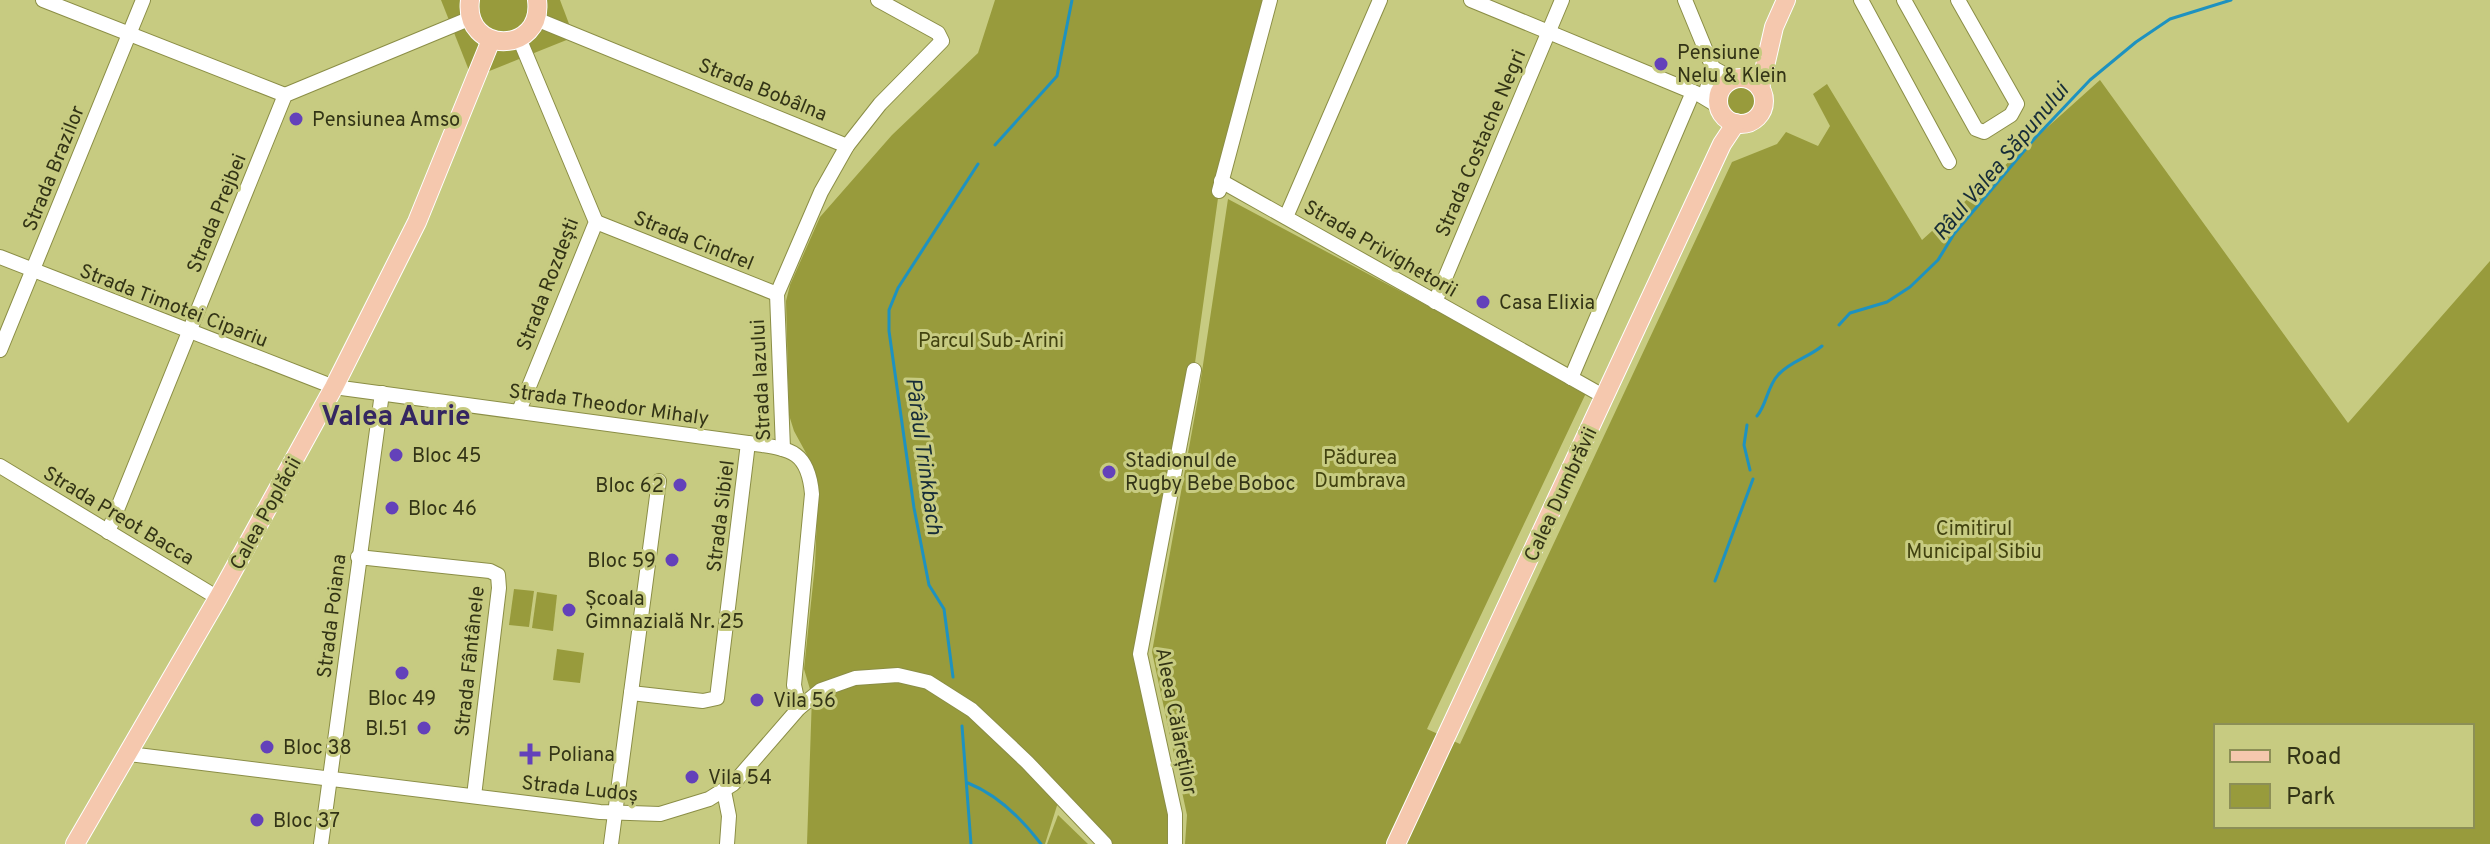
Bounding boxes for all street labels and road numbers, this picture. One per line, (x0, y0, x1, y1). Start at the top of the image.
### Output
street label: Strada Costache Negri (1431, 46, 1533, 241)
street label: Strada Bobâlna (694, 53, 830, 128)
street label: Strada Brazilor (18, 102, 92, 236)
street label: Strada Prejbei (182, 150, 254, 277)
street label: Strada Privighetorii (1298, 195, 1462, 304)
street label: Strada Cindrel (629, 206, 757, 278)
street label: Strada Rozdești (512, 215, 586, 355)
street label: Strada Timotei Cipariu (75, 259, 271, 355)
street label: Strada Iazului (746, 318, 778, 441)
street label: Strada Theodor Mihaly (507, 379, 710, 433)
street label: Calea Dumbrăvii (1519, 423, 1604, 566)
street label: Calea Poplăcii (225, 453, 309, 575)
street label: Strada Sibiel (702, 459, 742, 574)
street label: Strada Preot Bacca (38, 461, 198, 572)
street label: Strada Poiana (312, 553, 353, 680)
street label: Strada Fântânele (450, 585, 492, 738)
street label: Aleea Călăreților (1148, 646, 1202, 797)
street label: Strada Ludoș (520, 771, 639, 809)

